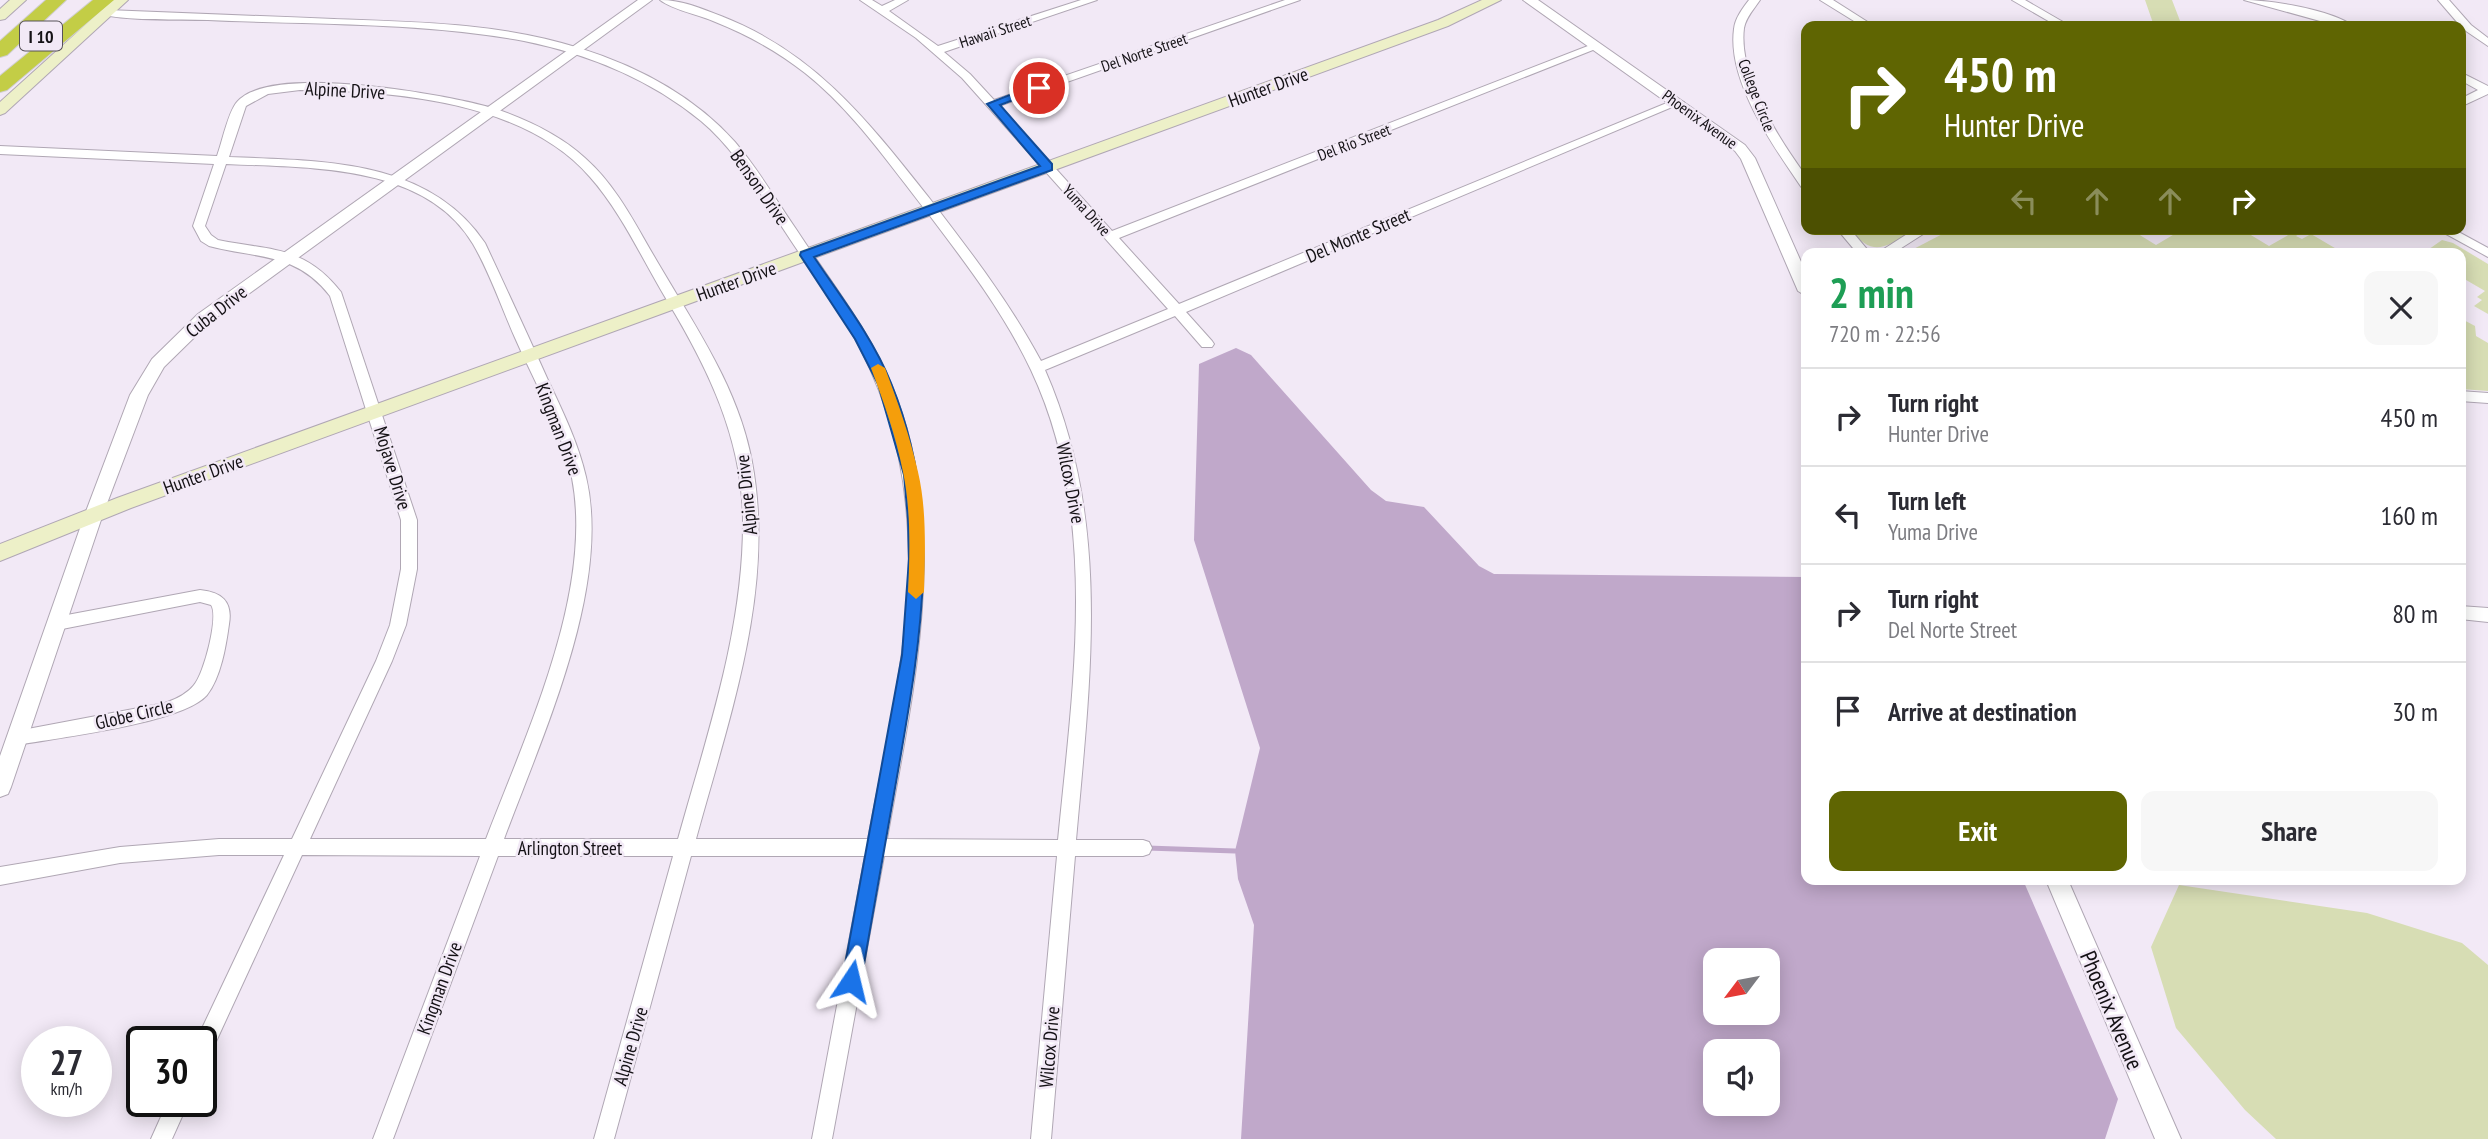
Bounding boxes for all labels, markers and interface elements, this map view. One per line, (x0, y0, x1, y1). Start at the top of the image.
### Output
street label: Hawaii Street (957, 10, 1034, 52)
road number: I 10 (20, 22, 62, 51)
street label: Del Norte Street (1098, 28, 1190, 76)
text: 450 m (1944, 42, 2057, 106)
icon: right (1829, 49, 1920, 140)
street label: College Circle (1734, 56, 1780, 134)
pin (1009, 58, 1069, 118)
street label: Hunter Drive (1225, 61, 1311, 113)
icon: arrive (1020, 69, 1058, 107)
street label: Alpine Drive (304, 76, 386, 104)
street label: Phoenix Avenue (1659, 85, 1741, 153)
text: Hunter Drive (1944, 104, 2085, 146)
street label: Del Rio Street (1315, 119, 1394, 165)
street label: Benson Drive (725, 145, 795, 229)
street label: Yuma Drive (1059, 180, 1115, 240)
icon: left (2005, 182, 2043, 220)
icon: ahead (2078, 182, 2116, 220)
icon: ahead (2151, 182, 2189, 220)
icon: right (2224, 182, 2262, 220)
street label: Del Monte Street (1302, 202, 1415, 268)
street label: Hunter Drive (693, 255, 779, 307)
text: 2 min (1829, 265, 1914, 320)
button: close (2364, 271, 2438, 345)
street label: Cuba Drive (181, 280, 252, 342)
text: 720 m · 22:56 (1829, 319, 1941, 348)
street label: Kingman Drive (530, 379, 588, 479)
text: Turn right (1888, 386, 1979, 419)
icon: right (1829, 398, 1867, 436)
text: 450 m (2380, 401, 2438, 434)
text: Hunter Drive (1888, 419, 1989, 448)
street label: Mojave Drive (369, 423, 417, 513)
street label: Wilcox Drive (1051, 441, 1091, 525)
street label: Hunter Drive (160, 448, 246, 500)
street label: Alpine Drive (730, 454, 762, 536)
text: Turn left (1888, 484, 1966, 517)
icon: left (1829, 496, 1867, 534)
text: 160 m (2380, 499, 2438, 532)
text: Yuma Drive (1888, 517, 1978, 546)
text: Turn right (1888, 582, 1979, 615)
icon: right (1829, 594, 1867, 632)
text: 80 m (2392, 597, 2438, 630)
text: Del Norte Street (1888, 615, 2017, 644)
icon: arrive (1829, 692, 1867, 730)
street label: Globe Circle (93, 693, 175, 735)
text: Arrive at destination (1888, 695, 2077, 728)
text: 30 m (2392, 695, 2438, 728)
button: Exit (1829, 791, 2127, 871)
button: Share (2141, 791, 2438, 871)
street label: Arlington Street (518, 836, 623, 860)
street label: Kingman Drive (411, 938, 467, 1038)
position arrow (814, 944, 888, 1018)
street label: Phoenix Avenue (2074, 946, 2150, 1074)
north arrow (1703, 948, 1780, 1026)
map controls (1703, 948, 1780, 1116)
street label: Alpine Drive (607, 1004, 653, 1088)
street label: Wilcox Drive (1033, 1005, 1065, 1089)
speed limit sign: 30 (126, 1026, 217, 1117)
text: 27 (50, 1039, 83, 1085)
button: sound (1703, 1039, 1780, 1116)
text: km/h (51, 1077, 82, 1100)

